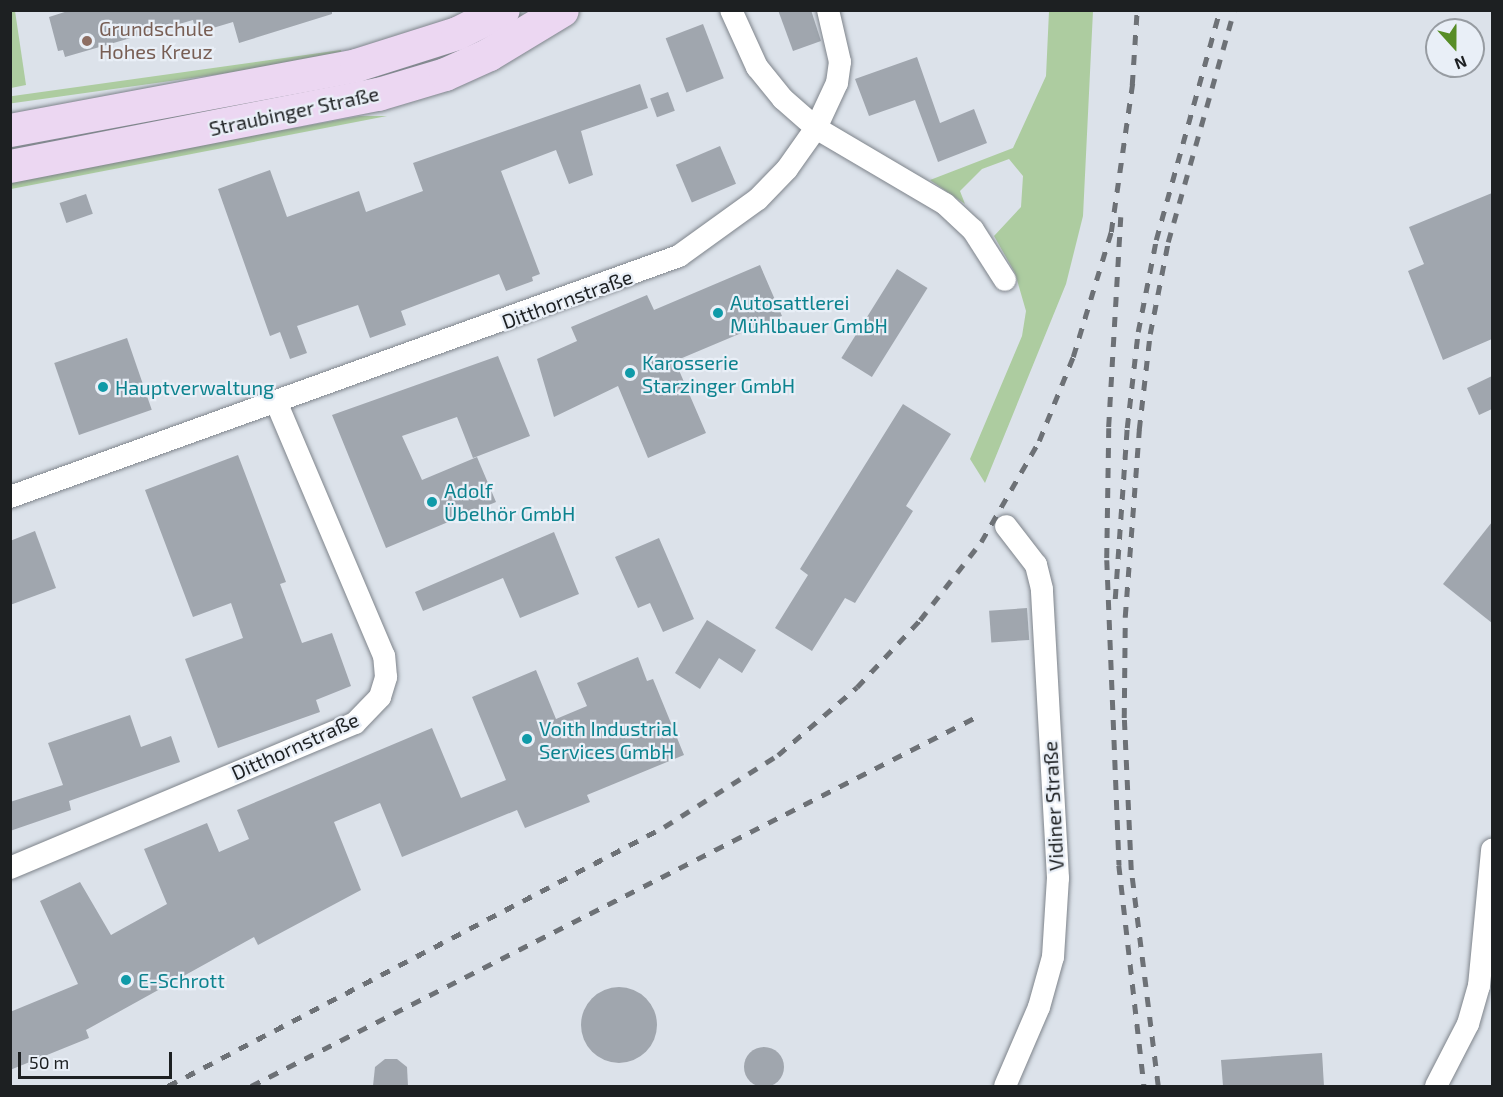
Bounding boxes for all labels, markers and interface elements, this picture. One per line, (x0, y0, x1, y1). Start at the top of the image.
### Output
place label: Grundschule Hohes Kreuz (99, 17, 214, 64)
north arrow (1425, 18, 1485, 78)
marker: Grundschule Hohes Kreuz (80, 34, 94, 48)
text: N (1452, 52, 1470, 74)
street label: Straubinger Straße (207, 81, 381, 141)
street label: Ditthornstraße (498, 264, 636, 334)
place label: Autosattlerei Mühlbauer GmbH (730, 290, 888, 337)
marker: Autosattlerei Mühlbauer GmbH (711, 306, 725, 320)
place label: Karosserie Starzinger GmbH (642, 350, 796, 397)
marker: Karosserie Starzinger GmbH (623, 366, 637, 380)
place label: Hauptverwaltung (115, 375, 274, 399)
marker: Hauptverwaltung (96, 380, 110, 394)
place label: Adolf Übelhör GmbH (444, 478, 576, 525)
marker: Adolf Übelhör GmbH (425, 495, 439, 509)
street label: Ditthornstraße (227, 707, 363, 785)
place label: Voith Industrial Services GmbH (539, 716, 678, 763)
marker: Voith Industrial Services GmbH (520, 732, 534, 746)
street label: Vidiner Straße (1038, 740, 1068, 872)
place label: E-Schrott (138, 968, 225, 992)
marker: E-Schrott (119, 973, 133, 987)
scale bar (21, 1040, 176, 1078)
text: 50 m (29, 1051, 69, 1073)

